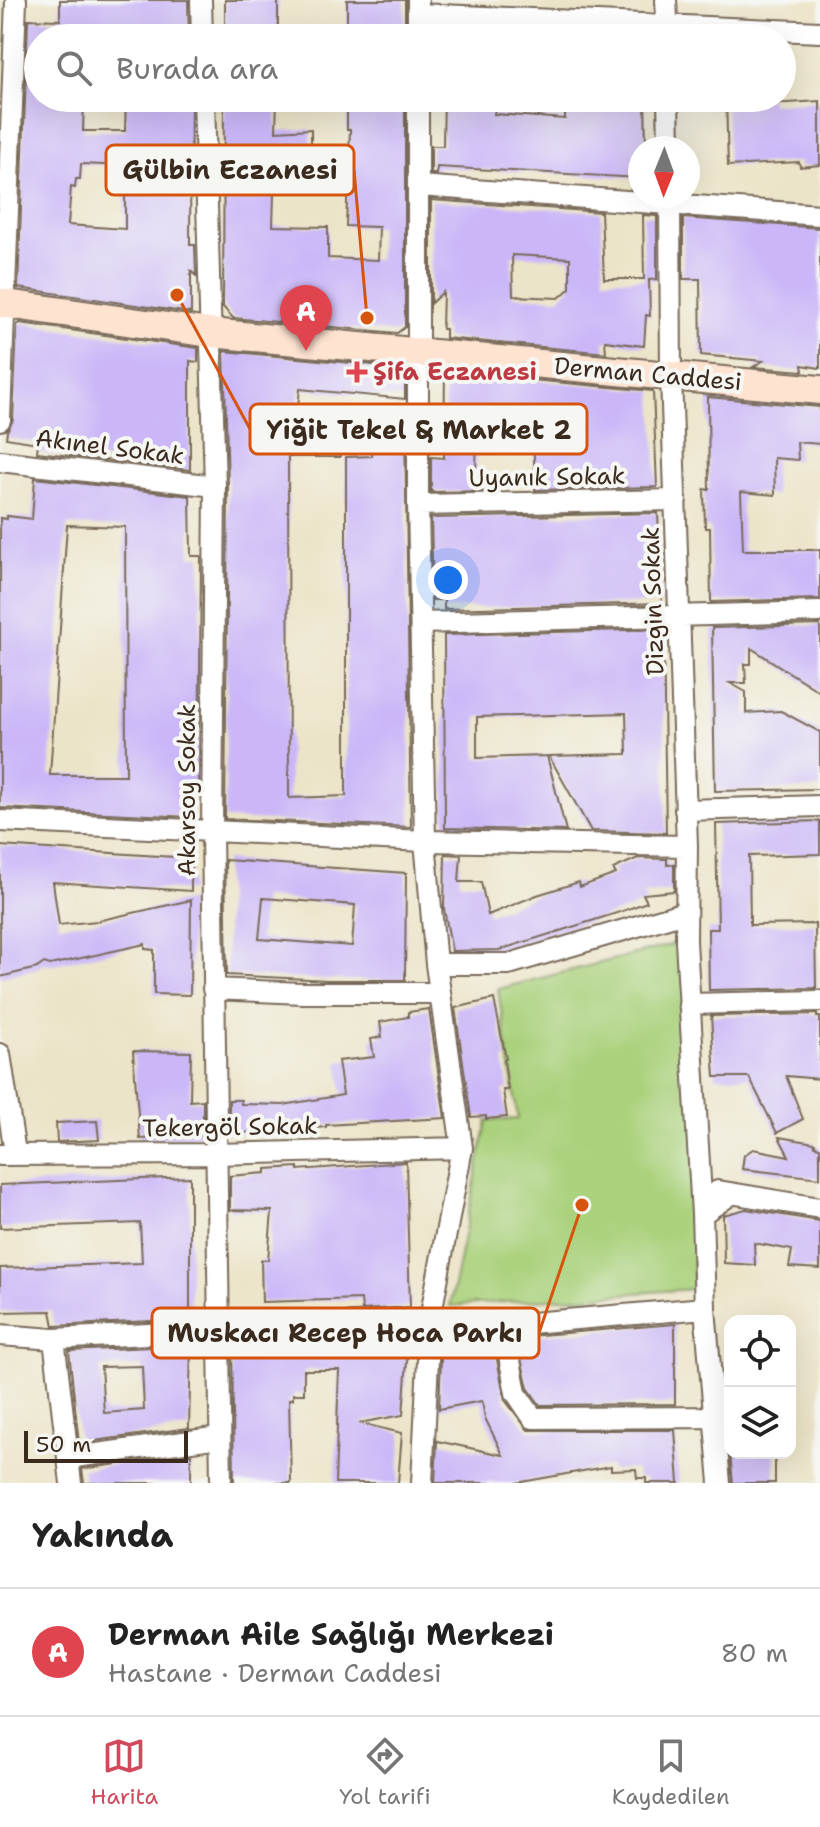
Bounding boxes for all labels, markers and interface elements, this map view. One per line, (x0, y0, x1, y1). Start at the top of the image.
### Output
search box (24, 24, 796, 112)
icon: search (52, 46, 96, 90)
text: Burada ara (116, 48, 278, 89)
north arrow (628, 136, 700, 208)
callout: Gülbin Eczanesi (106, 145, 354, 195)
text: Gülbin Eczanesi (122, 152, 338, 187)
pin: A (280, 285, 332, 351)
street label: Derman Caddesi (553, 350, 743, 398)
place label: Şifa Eczanesi (373, 356, 537, 388)
marker: Şifa Eczanesi (348, 363, 366, 381)
callout: Yiğit Tekel & Market 2 (250, 404, 587, 454)
text: Yiğit Tekel & Market 2 (267, 412, 571, 447)
street label: Akınel Sokak (34, 422, 186, 472)
street label: Uyanık Sokak (468, 460, 626, 494)
street label: Dizgin Sokak (634, 526, 672, 676)
your location (428, 560, 468, 600)
street label: Akarsoy Sokak (171, 704, 203, 876)
street label: Tekergöl Sokak (142, 1109, 318, 1145)
callout: Muskacı Recep Hoca Parkı (152, 1308, 539, 1358)
text: Muskacı Recep Hoca Parkı (167, 1315, 523, 1350)
map controls (724, 1315, 796, 1459)
button: locate (724, 1315, 796, 1387)
button: layers (724, 1387, 796, 1459)
scale bar (24, 1427, 188, 1463)
text: 50 m (36, 1430, 91, 1459)
text: Yakında (32, 1512, 174, 1558)
text: Derman Aile Sağlığı Merkezi (108, 1614, 554, 1655)
text: A (48, 1635, 68, 1670)
text: 80 m (721, 1635, 788, 1670)
text: Hastane · Derman Caddesi (108, 1655, 442, 1690)
tab: Harita (91, 1734, 158, 1811)
tab: Yol tarifi (339, 1734, 431, 1811)
tab: Kaydedilen (612, 1734, 729, 1811)

